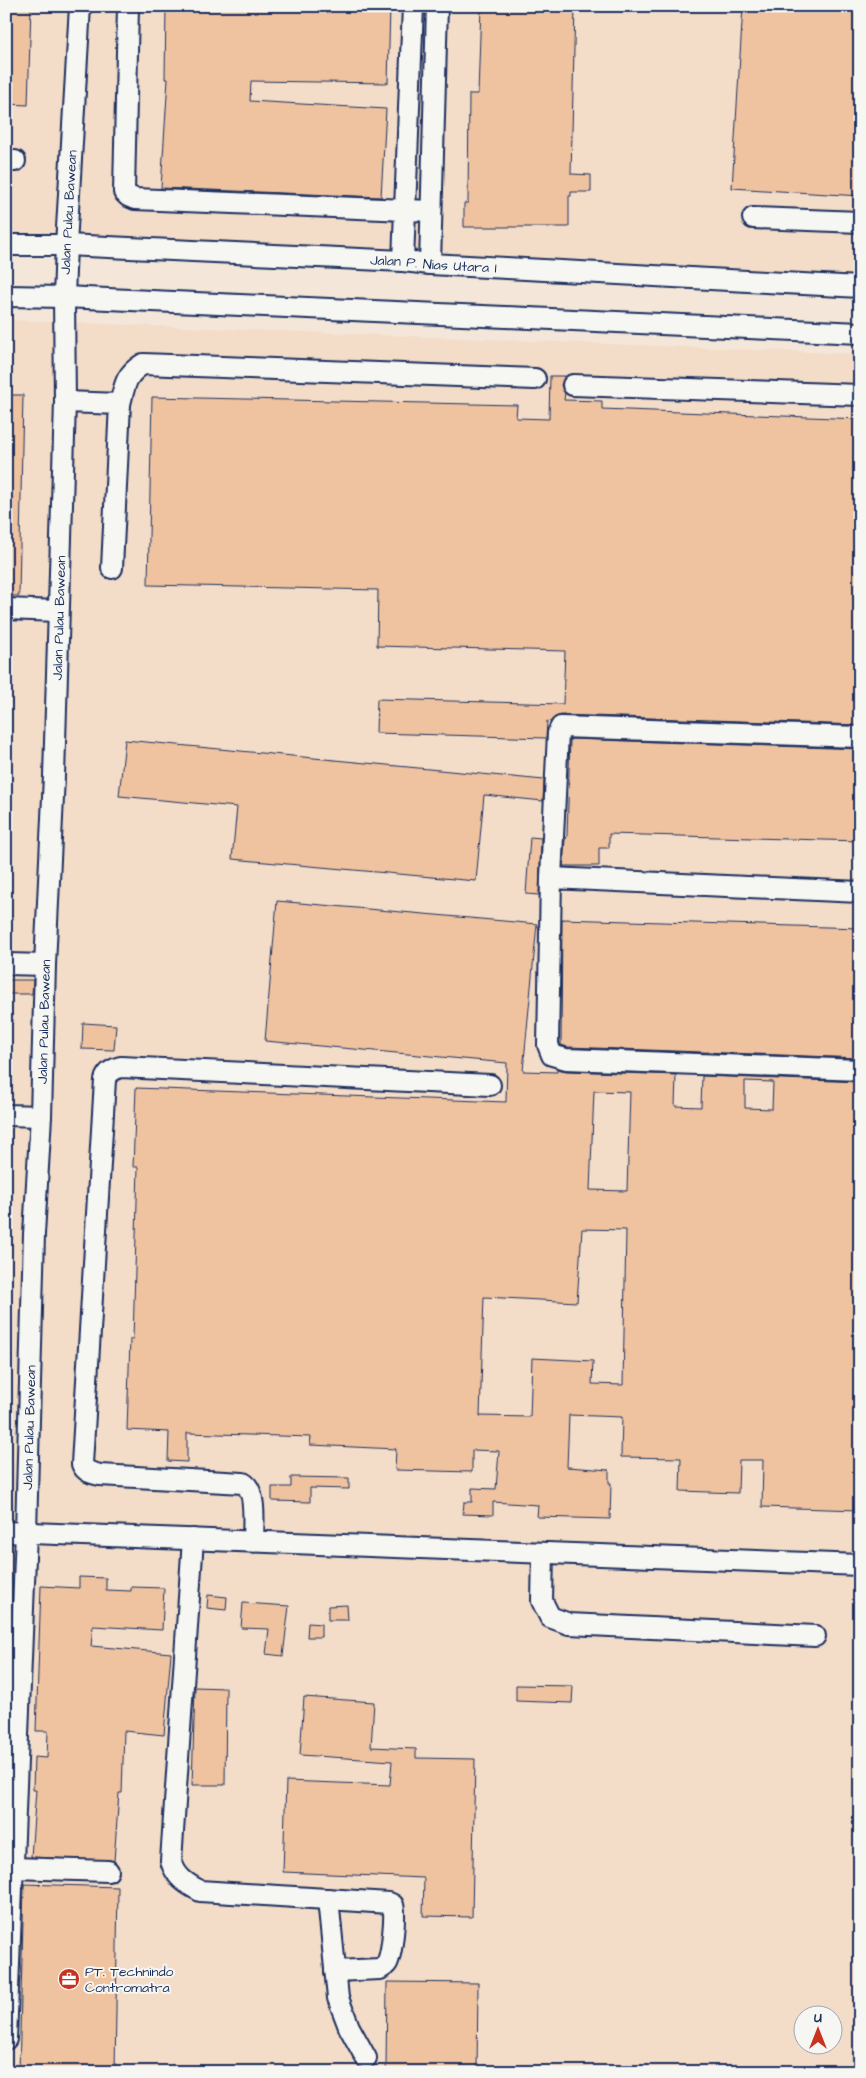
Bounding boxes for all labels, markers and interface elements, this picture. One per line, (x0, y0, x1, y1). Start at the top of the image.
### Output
street label: Jalan Pulau Bawean (56, 149, 83, 275)
street label: Jalan P. Nias Utara I (370, 250, 497, 279)
street label: Jalan Pulau Bawean (48, 555, 71, 681)
street label: Jalan Pulau Bawean (33, 959, 56, 1084)
street label: Jalan Pulau Bawean (18, 1365, 41, 1490)
place label: PT. Technindo Contromatra (85, 1962, 174, 1998)
office icon: PT. Technindo Contromatra (57, 1967, 81, 1991)
north arrow (794, 2006, 844, 2056)
text: U (814, 2008, 822, 2028)

